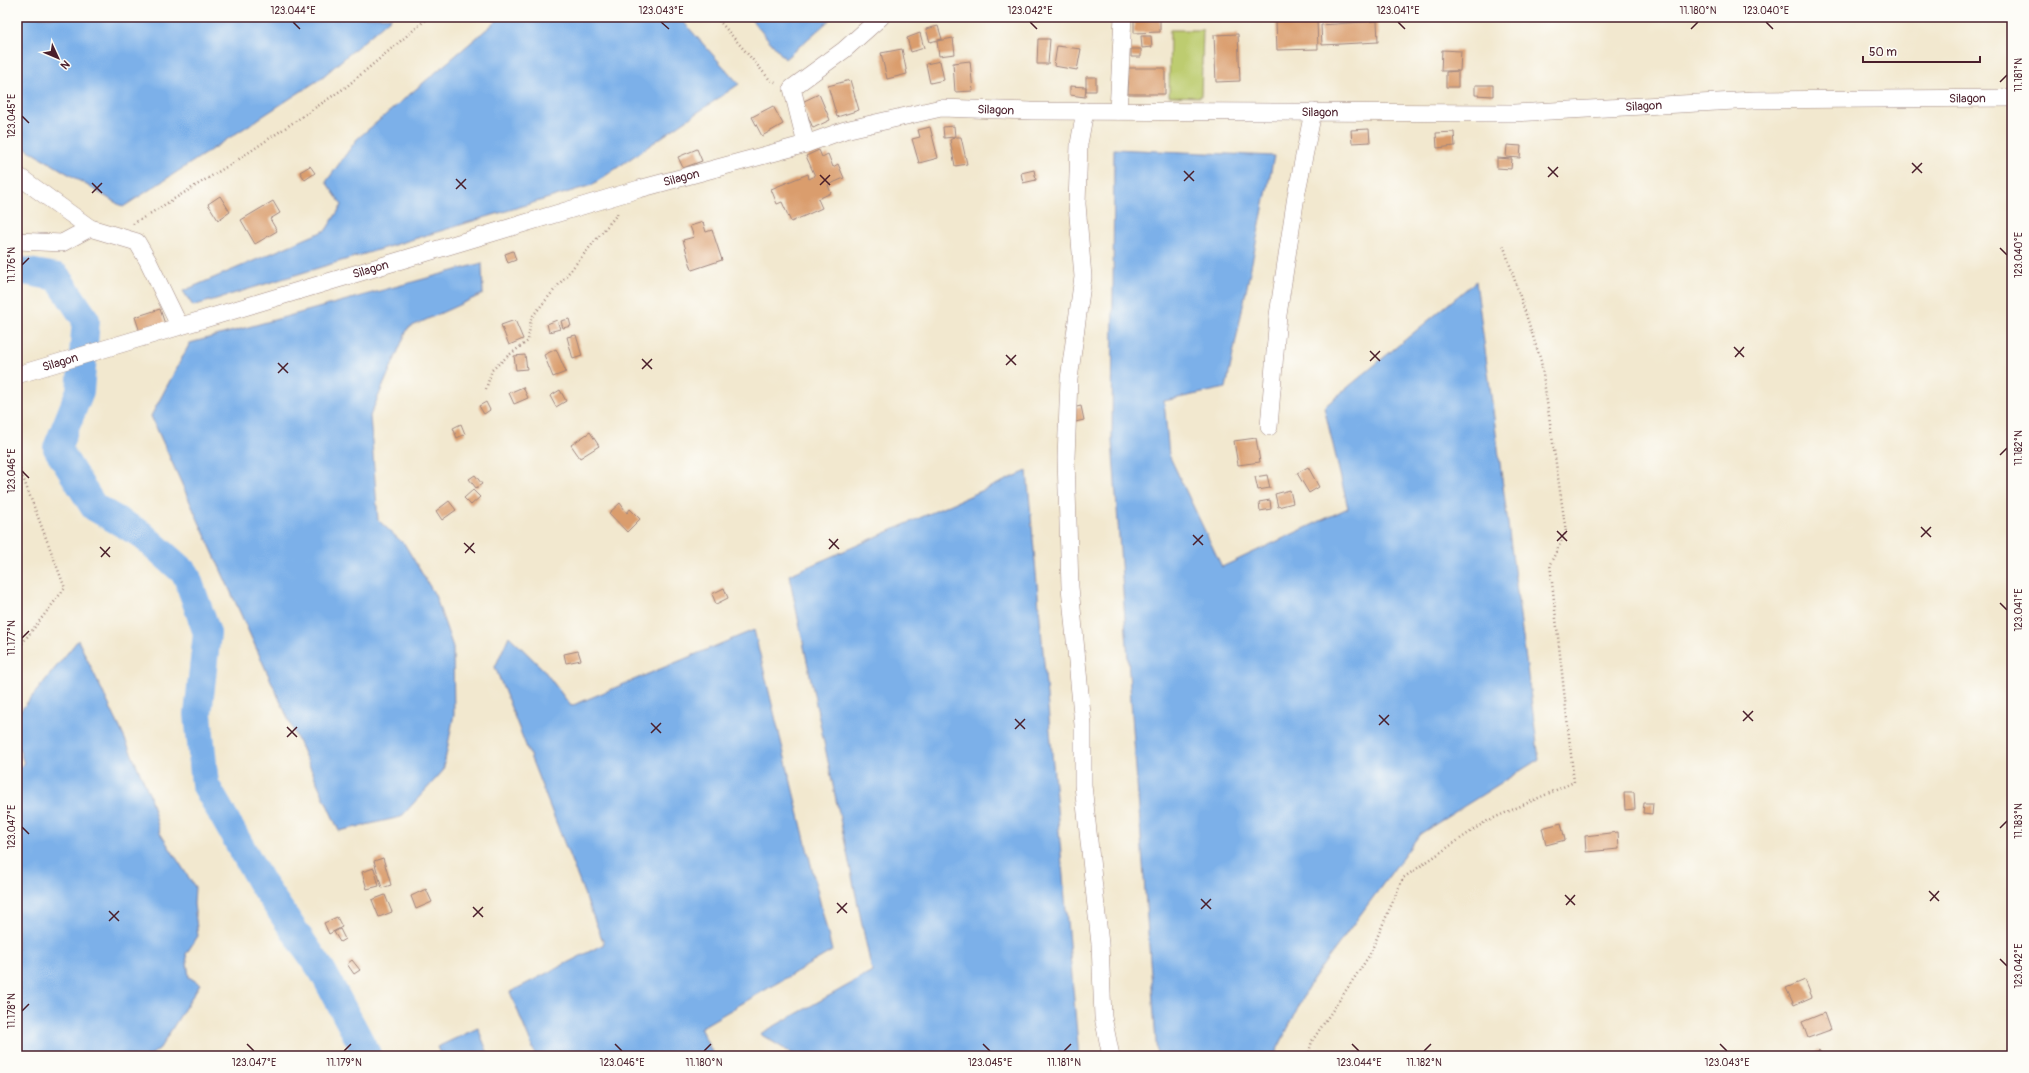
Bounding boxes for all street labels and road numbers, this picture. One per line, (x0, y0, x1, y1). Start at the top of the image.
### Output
street label: Silagon (1949, 91, 1986, 106)
street label: Silagon (1625, 97, 1663, 114)
street label: Silagon (977, 102, 1015, 118)
street label: Silagon (1301, 105, 1338, 120)
street label: Silagon (662, 166, 701, 190)
street label: Silagon (351, 257, 390, 282)
street label: Silagon (40, 350, 80, 375)

